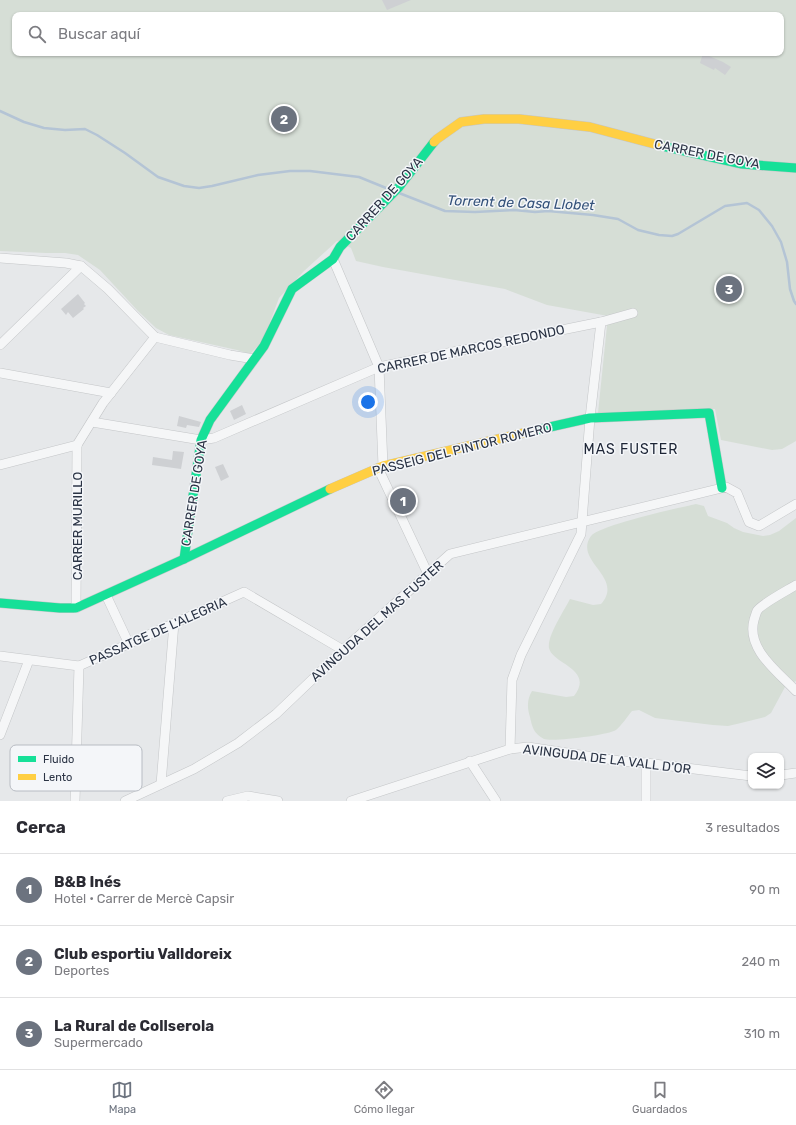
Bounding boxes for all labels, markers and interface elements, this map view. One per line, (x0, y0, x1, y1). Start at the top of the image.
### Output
search box (12, 12, 784, 56)
icon: search (26, 23, 48, 45)
text: Buscar aquí (58, 25, 140, 43)
pin: 2 (271, 104, 297, 134)
street label: CARRER DE GOYA (653, 136, 761, 172)
street label: CARRER DE GOYA (343, 154, 426, 244)
water label: Torrent de Casa Llobet (447, 192, 595, 214)
pin: 3 (716, 274, 742, 304)
street label: CARRER DE MARCOS REDONDO (376, 322, 566, 376)
your location (358, 392, 378, 412)
street label: PASSEIG DEL PINTOR ROMERO (371, 419, 554, 479)
street label: CARRER DE GOYA (178, 439, 210, 547)
district label: MAS FUSTER (584, 441, 678, 458)
street label: CARRER MURILLO (70, 471, 85, 580)
pin: 1 (390, 486, 416, 516)
street label: AVINGUDA DEL MAS FUSTER (308, 557, 446, 685)
street label: PASSATGE DE L'ALEGRIA (87, 594, 229, 668)
street label: AVINGUDA DE LA VALL D'OR (522, 741, 692, 777)
legend (10, 745, 142, 791)
text: Fluido (43, 753, 74, 766)
map controls (748, 753, 784, 789)
button: layers (748, 753, 784, 789)
text: Lento (43, 771, 72, 784)
text: Cerca (16, 817, 66, 837)
text: 3 resultados (705, 820, 780, 835)
text: B&B Inés (54, 873, 121, 891)
text: 1 (26, 882, 32, 897)
text: 90 m (749, 882, 780, 897)
text: Hotel · Carrer de Mercè Capsir (54, 891, 234, 906)
text: Club esportiu Valldoreix (54, 945, 232, 963)
text: 2 (25, 954, 33, 969)
text: 240 m (741, 954, 780, 969)
text: Deportes (54, 963, 109, 978)
text: La Rural de Collserola (54, 1017, 214, 1035)
text: 3 (25, 1026, 33, 1041)
text: 310 m (744, 1026, 780, 1041)
text: Supermercado (54, 1035, 143, 1050)
tab: Mapa (109, 1079, 136, 1116)
tab: Cómo llegar (354, 1079, 414, 1116)
tab: Guardados (632, 1079, 687, 1116)

